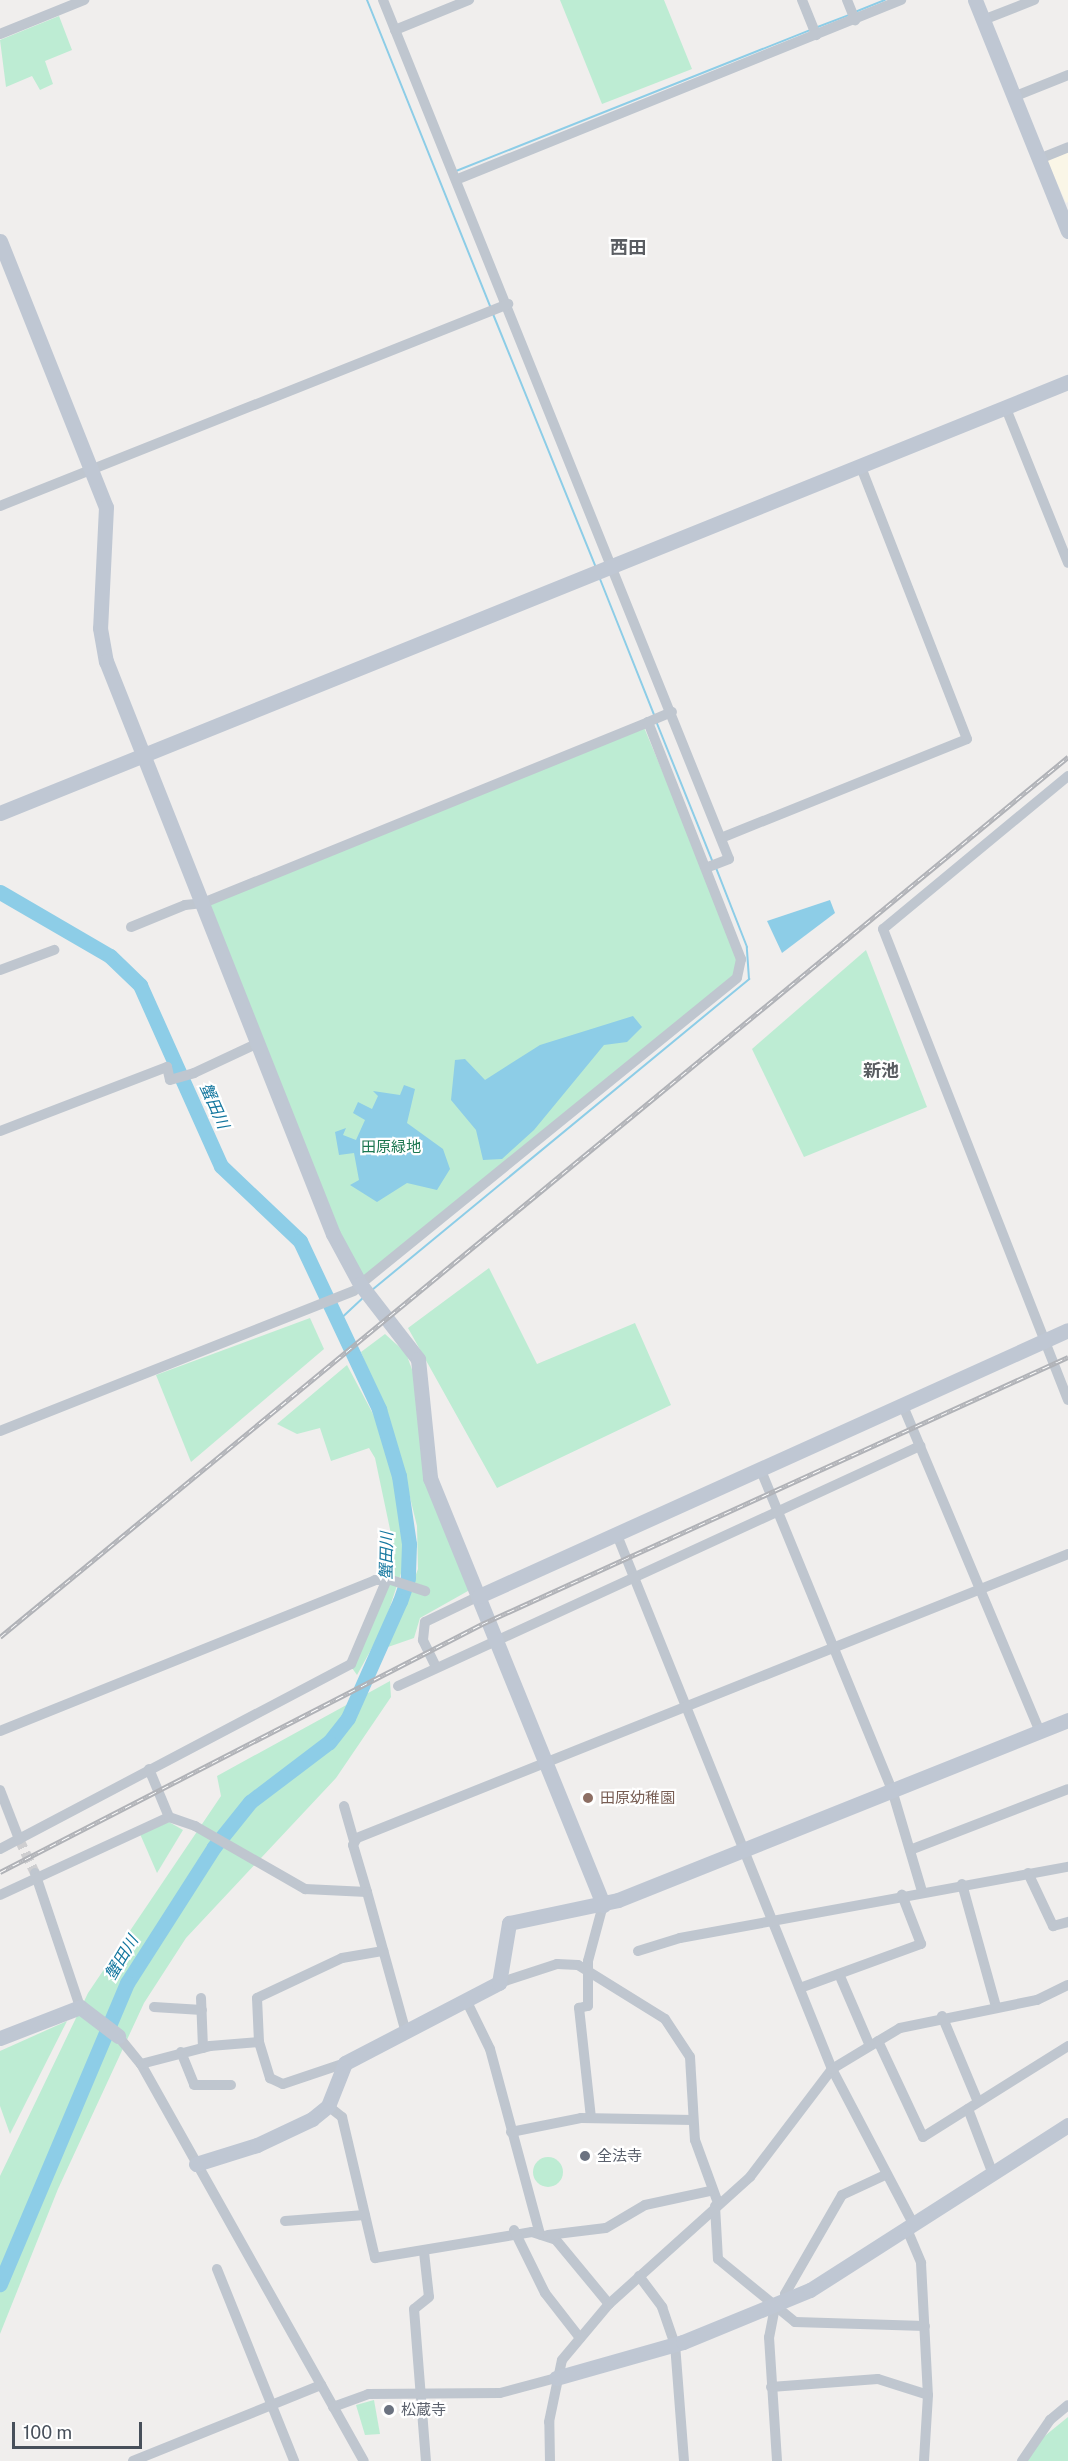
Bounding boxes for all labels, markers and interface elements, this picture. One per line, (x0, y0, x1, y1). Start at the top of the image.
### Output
district label: 西田 (610, 237, 646, 259)
district label: 新池 (863, 1060, 899, 1082)
water label: 蟹田川 (195, 1080, 233, 1132)
park label: 田原緑地 (361, 1138, 421, 1156)
water label: 蟹田川 (377, 1532, 397, 1580)
place label: 田原幼稚園 (600, 1789, 675, 1807)
marker: 田原幼稚園 (581, 1791, 595, 1805)
water label: 蟹田川 (101, 1932, 143, 1984)
place label: 全法寺 (597, 2147, 642, 2165)
marker: 全法寺 (578, 2149, 592, 2163)
place label: 松蔵寺 (401, 2401, 446, 2419)
marker: 松蔵寺 (382, 2403, 396, 2417)
scale bar (15, 2410, 146, 2448)
text: 100 m (23, 2422, 72, 2443)

